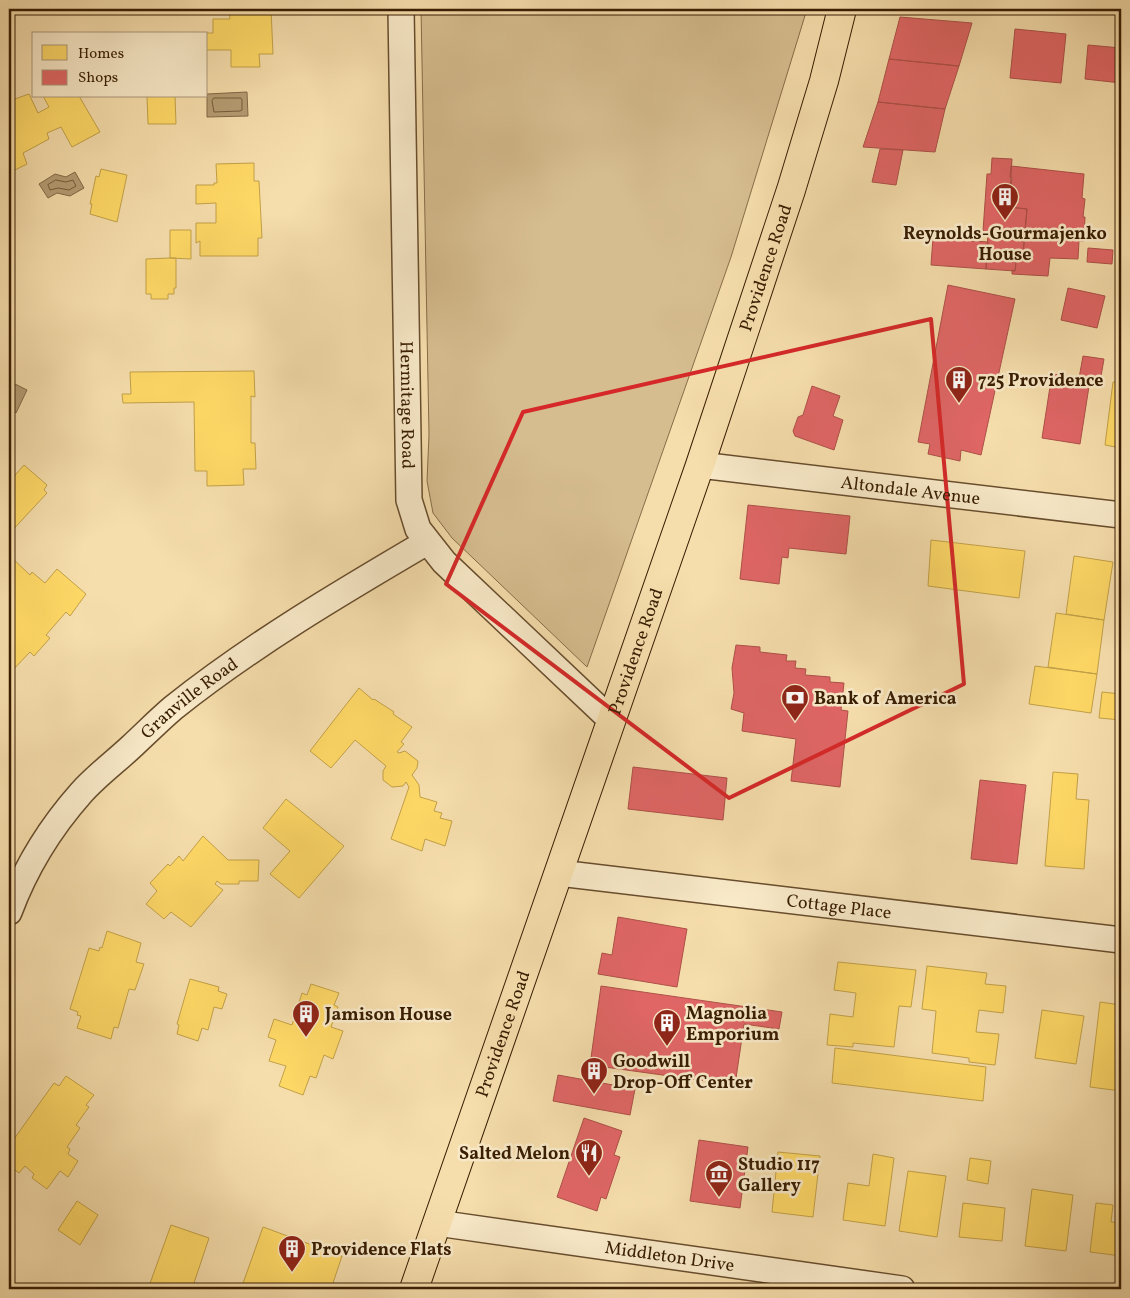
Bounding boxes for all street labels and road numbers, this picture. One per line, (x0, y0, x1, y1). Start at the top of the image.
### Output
street label: Providence Road (734, 201, 799, 335)
street label: Hermitage Road (392, 341, 419, 469)
street label: Altondale Avenue (839, 471, 981, 512)
street label: Providence Road (603, 585, 670, 719)
street label: Granville Road (136, 652, 244, 745)
street label: Cottage Place (785, 889, 893, 927)
street label: Providence Road (470, 968, 538, 1101)
street label: Middleton Drive (603, 1236, 736, 1279)

